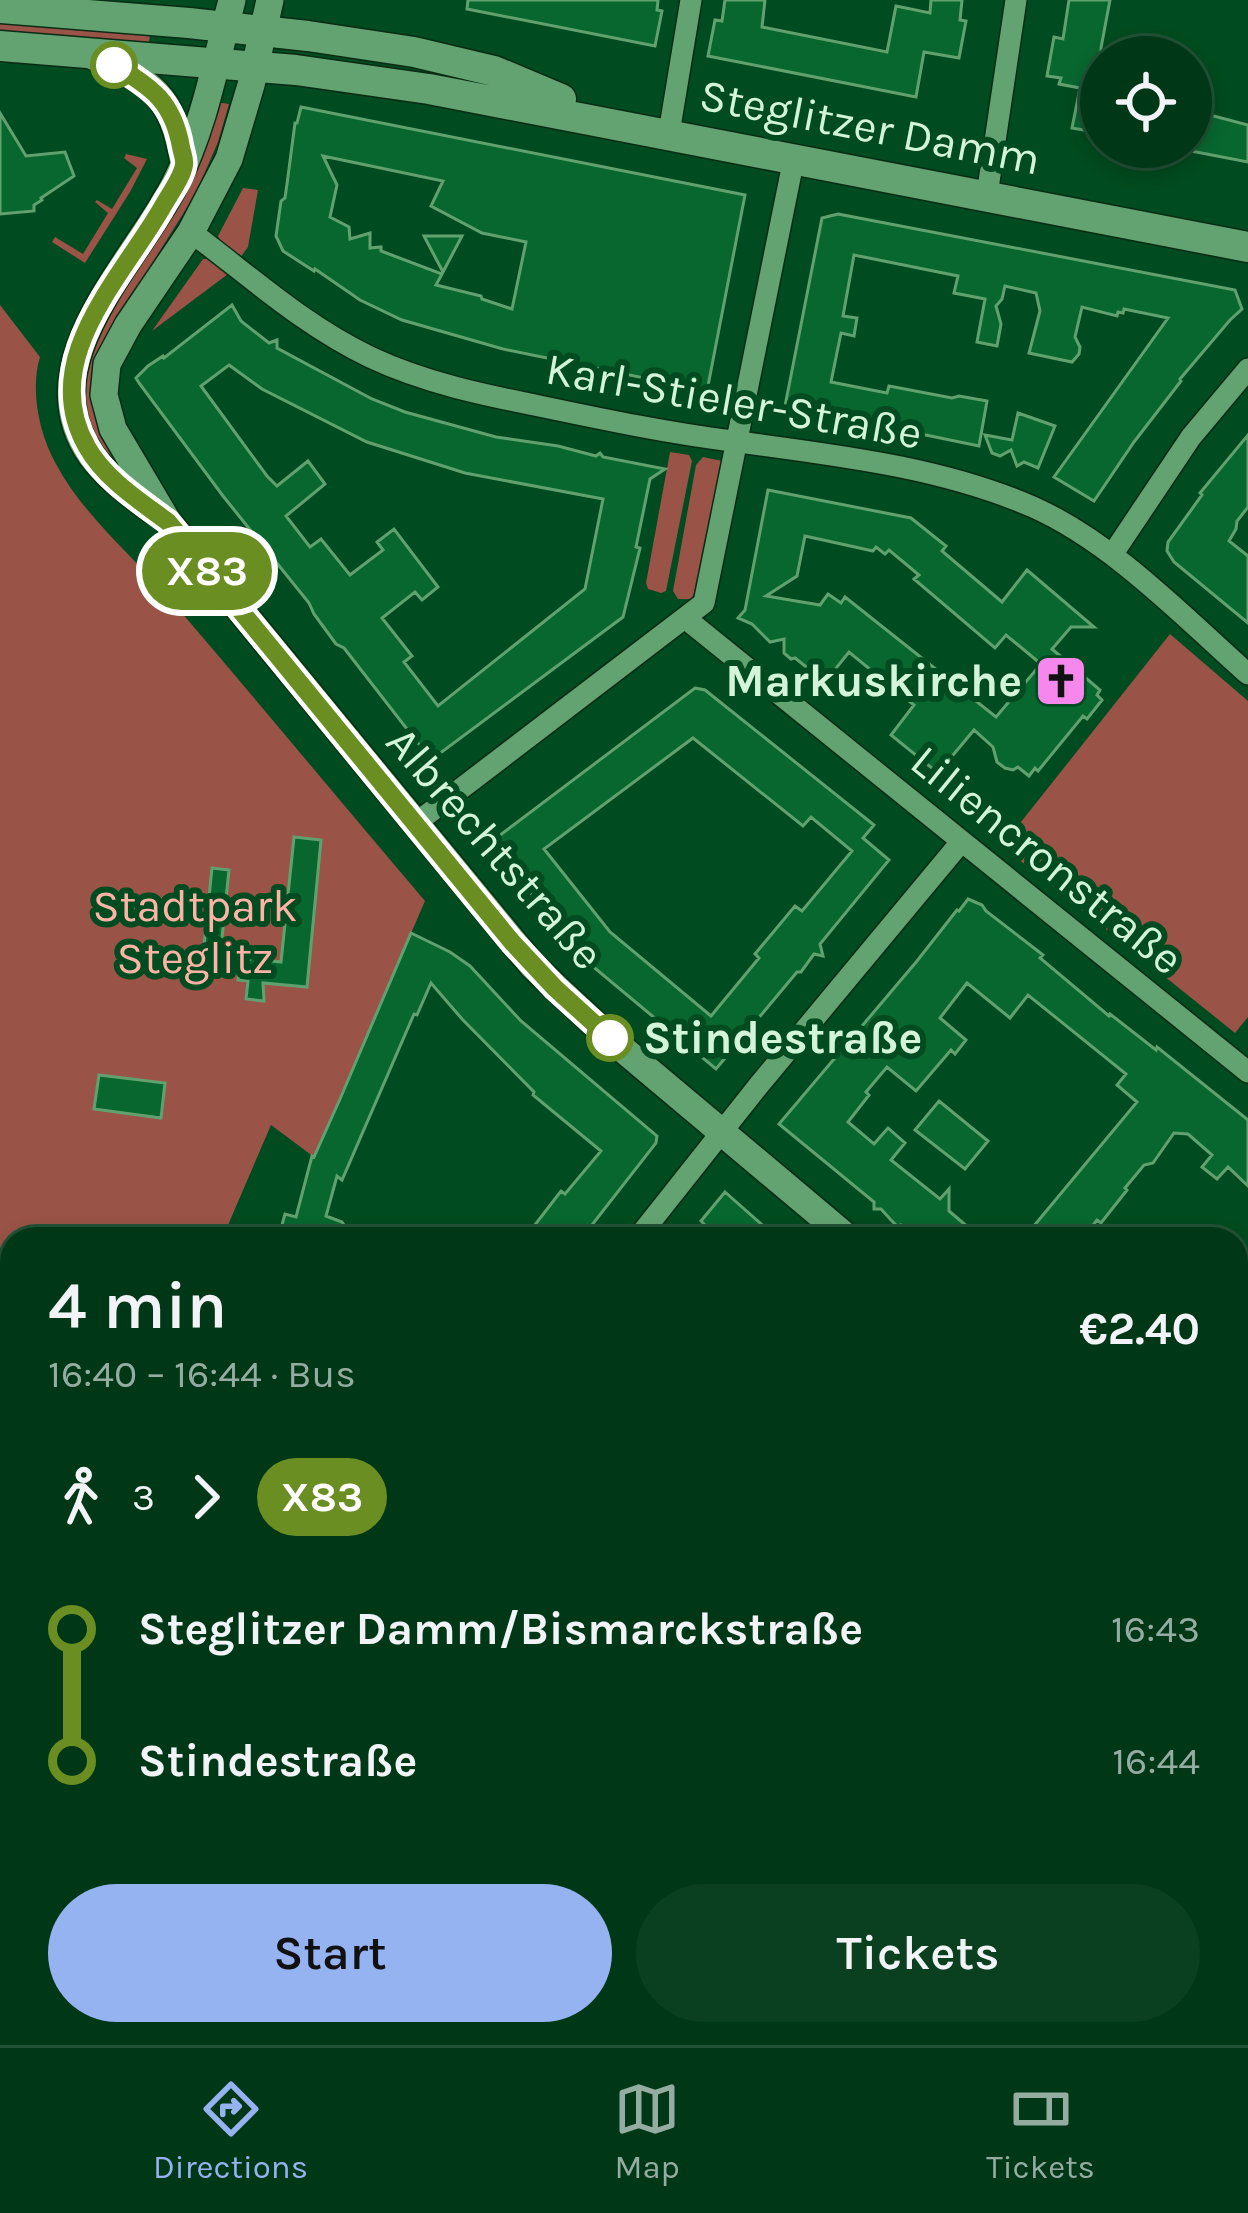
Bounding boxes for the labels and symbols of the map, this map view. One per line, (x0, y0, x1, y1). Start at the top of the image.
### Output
unlabelled marker (92, 43, 136, 87)
street label: Steglitzer Damm (695, 69, 1045, 186)
street label: Karl-Stieler-Straße (542, 342, 926, 460)
line badge: X83 (138, 532, 276, 610)
church icon: Markuskirche (1033, 653, 1089, 709)
place label: Markuskirche (725, 655, 1022, 707)
street label: Albrechtstraße (376, 716, 614, 980)
street label: Liliencronstraße (901, 735, 1193, 985)
park label: Stadtpark Steglitz (92, 880, 298, 985)
place label: Stindestraße (643, 1012, 922, 1064)
marker: Stindestraße (588, 1016, 632, 1060)

